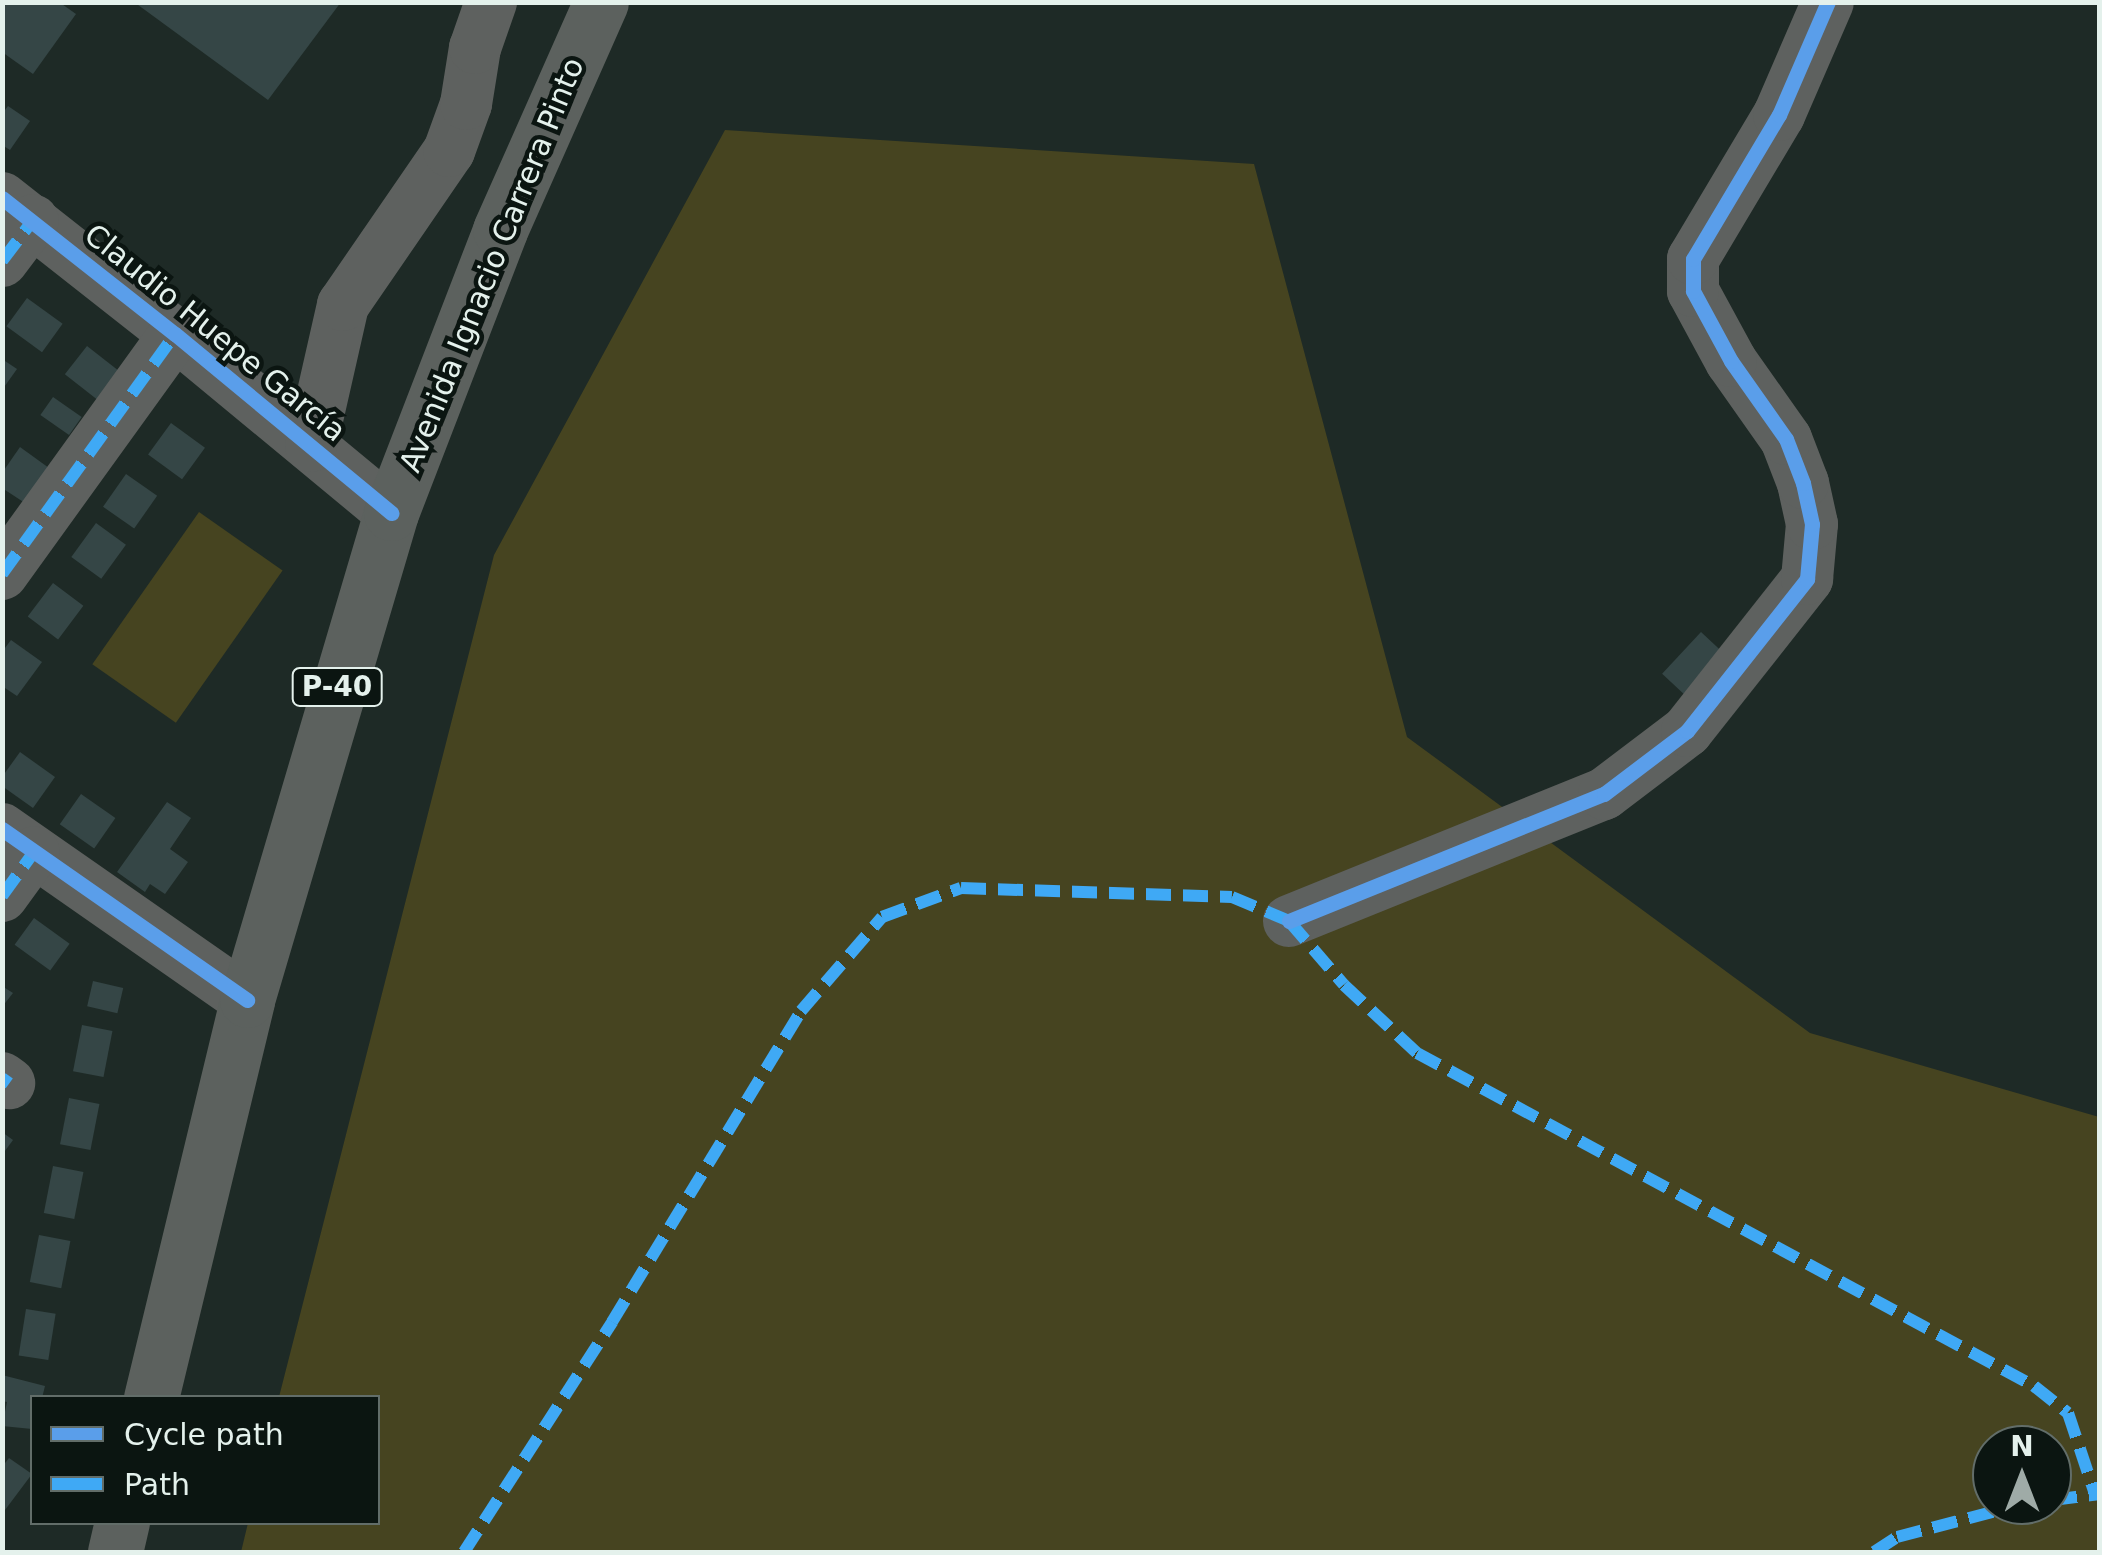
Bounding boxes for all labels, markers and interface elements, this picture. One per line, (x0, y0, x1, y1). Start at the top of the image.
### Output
street label: Avenida Ignacio Carrera Pinto (392, 53, 592, 477)
street label: Claudio Huepe García (77, 217, 353, 449)
road number: P-40 (290, 664, 384, 710)
legend (30, 1395, 380, 1525)
text: Cycle path (124, 1417, 284, 1452)
north arrow (1972, 1425, 2072, 1525)
text: N (2010, 1430, 2034, 1463)
text: Path (124, 1467, 190, 1502)

